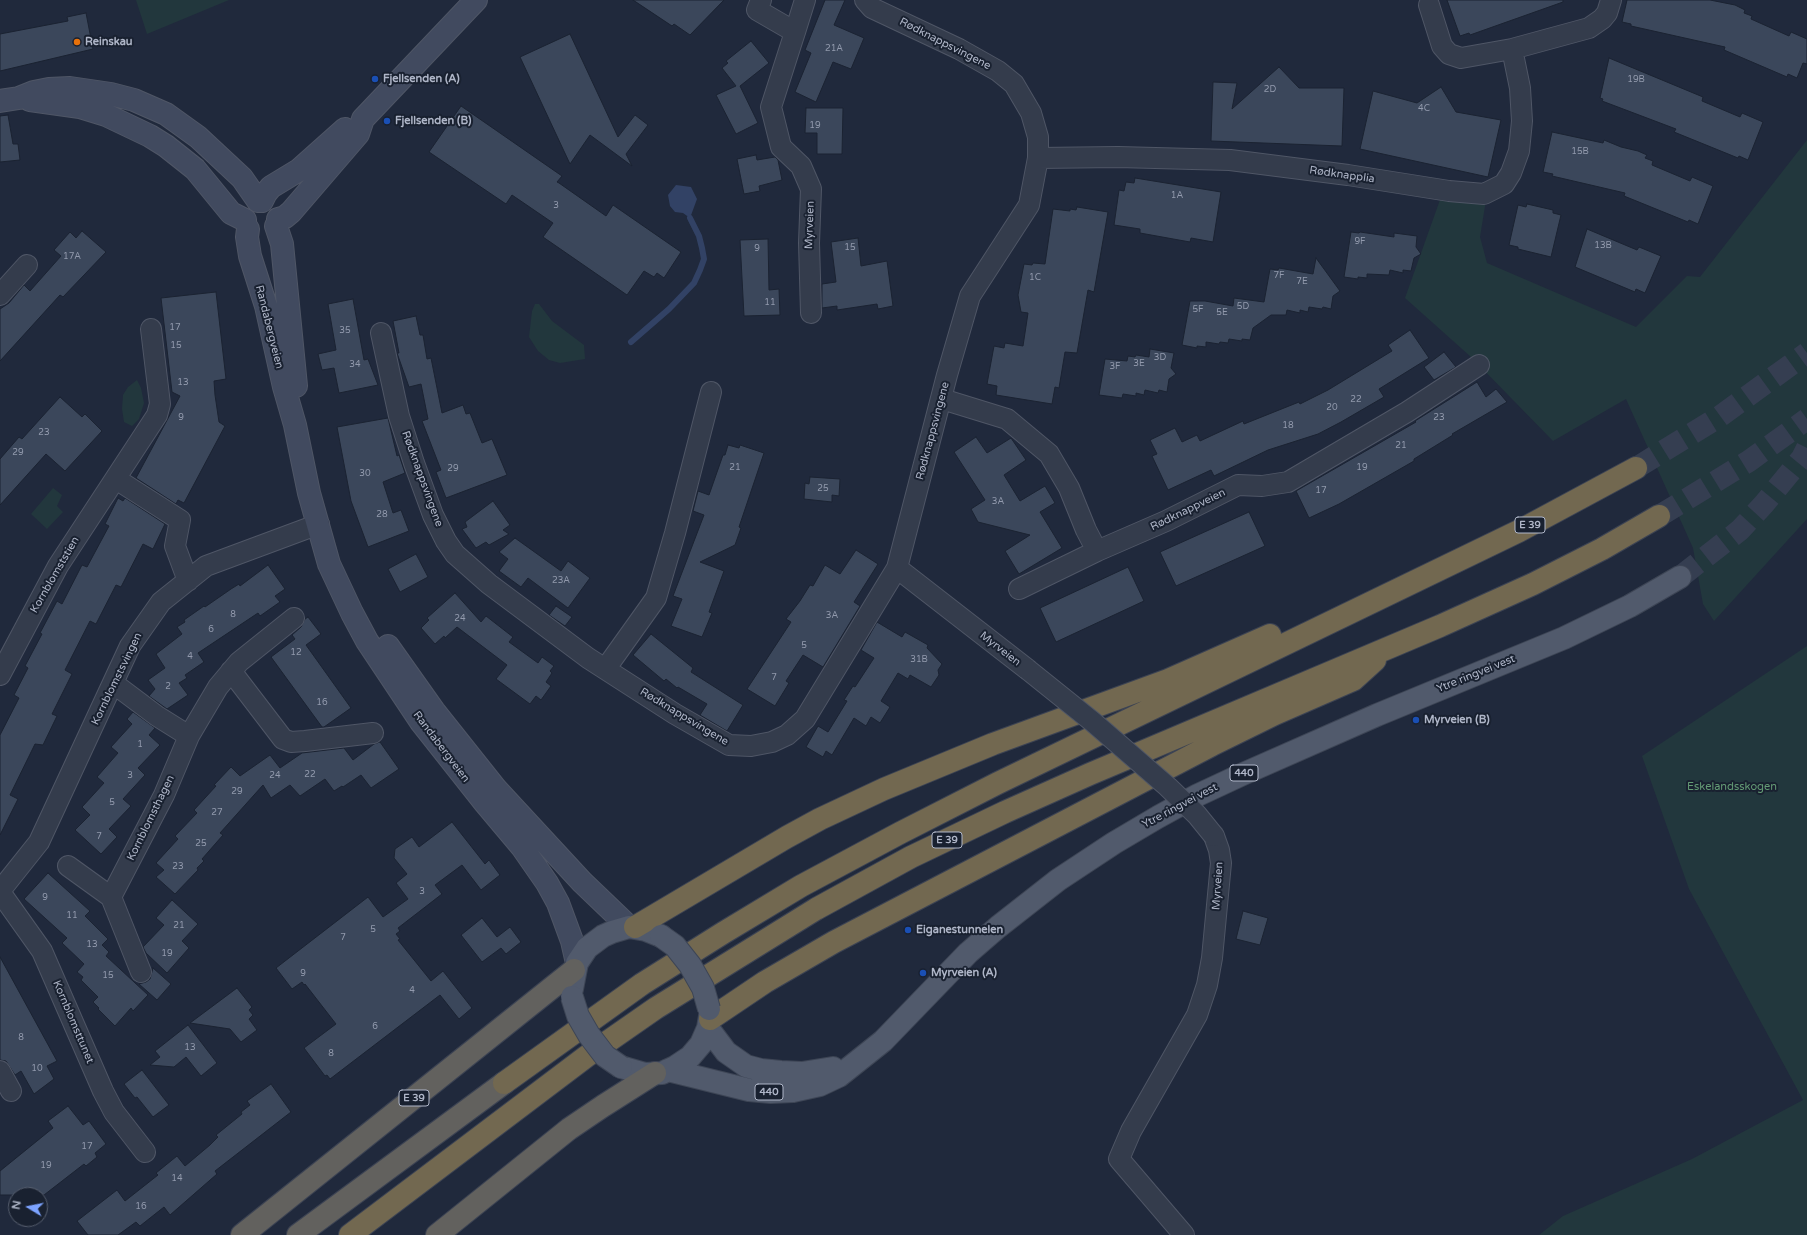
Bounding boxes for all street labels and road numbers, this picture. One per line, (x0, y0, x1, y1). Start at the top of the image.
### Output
street label: Rødknappsvingene (897, 15, 993, 73)
street label: Rødknapplia (1308, 164, 1376, 186)
street label: Myrveien (803, 201, 817, 249)
street label: Randabergveien (252, 284, 286, 370)
street label: Rødknappsvingene (914, 381, 952, 481)
street label: Rødknappsvingene (399, 429, 445, 529)
street label: Rødknappveien (1148, 486, 1228, 534)
road number: E 39 (1515, 517, 1545, 533)
street label: Kornblomststien (28, 534, 82, 616)
street label: Myrveien (977, 629, 1023, 669)
street label: Kornblomstsvingen (89, 631, 145, 727)
street label: Ytre ringvei vest (1435, 652, 1517, 696)
street label: Rødknappsvingene (637, 685, 731, 749)
street label: Randabergveien (410, 709, 472, 785)
road number: 440 (1230, 765, 1258, 781)
street label: Kornblomsthagen (125, 773, 177, 863)
street label: Ytre ringvei vest (1140, 781, 1220, 831)
road number: E 39 (932, 832, 962, 848)
street label: Myrveien (1210, 861, 1226, 911)
street label: Kornblomsttunet (50, 979, 96, 1065)
road number: 440 (755, 1084, 783, 1100)
road number: E 39 (399, 1090, 429, 1106)

